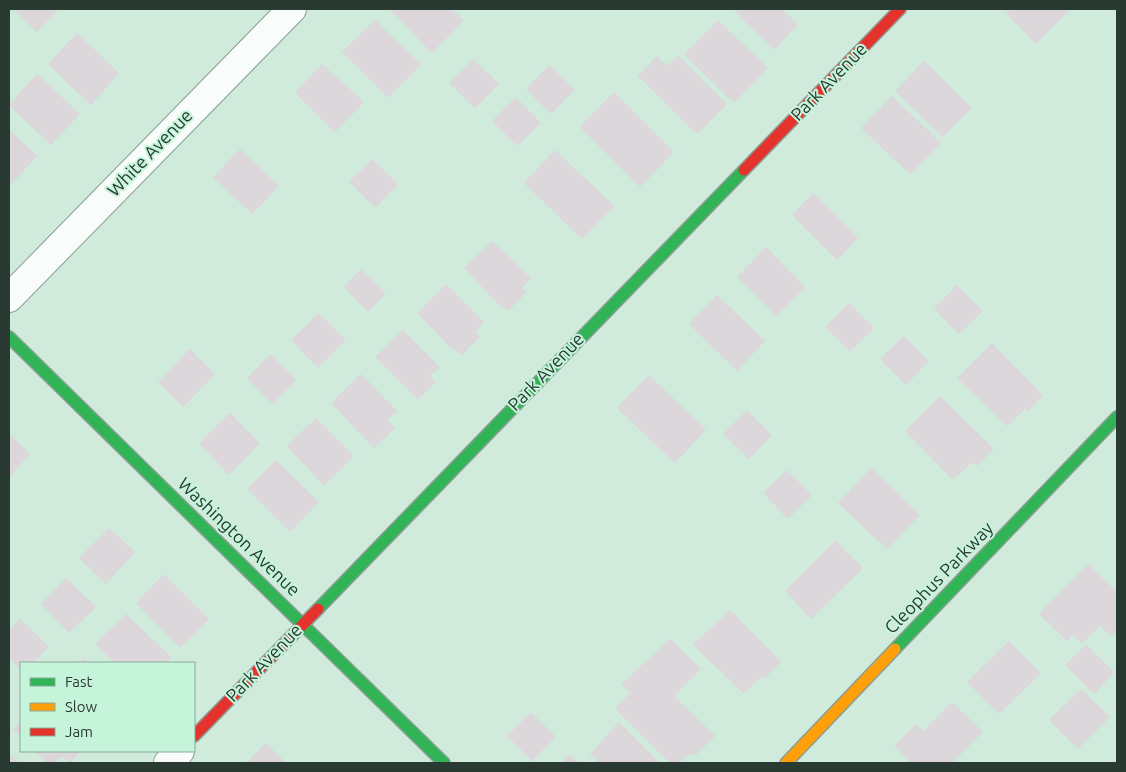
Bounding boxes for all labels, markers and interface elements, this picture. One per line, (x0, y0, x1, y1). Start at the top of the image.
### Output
street label: Park Avenue (786, 38, 870, 124)
street label: White Avenue (103, 105, 196, 200)
street label: Park Avenue (503, 328, 587, 414)
street label: Washington Avenue (175, 473, 305, 599)
street label: Cleophus Parkway (880, 517, 997, 637)
street label: Park Avenue (221, 619, 305, 705)
legend (20, 662, 195, 752)
text: Fast (65, 673, 93, 690)
text: Slow (65, 698, 98, 715)
text: Jam (65, 723, 93, 740)

